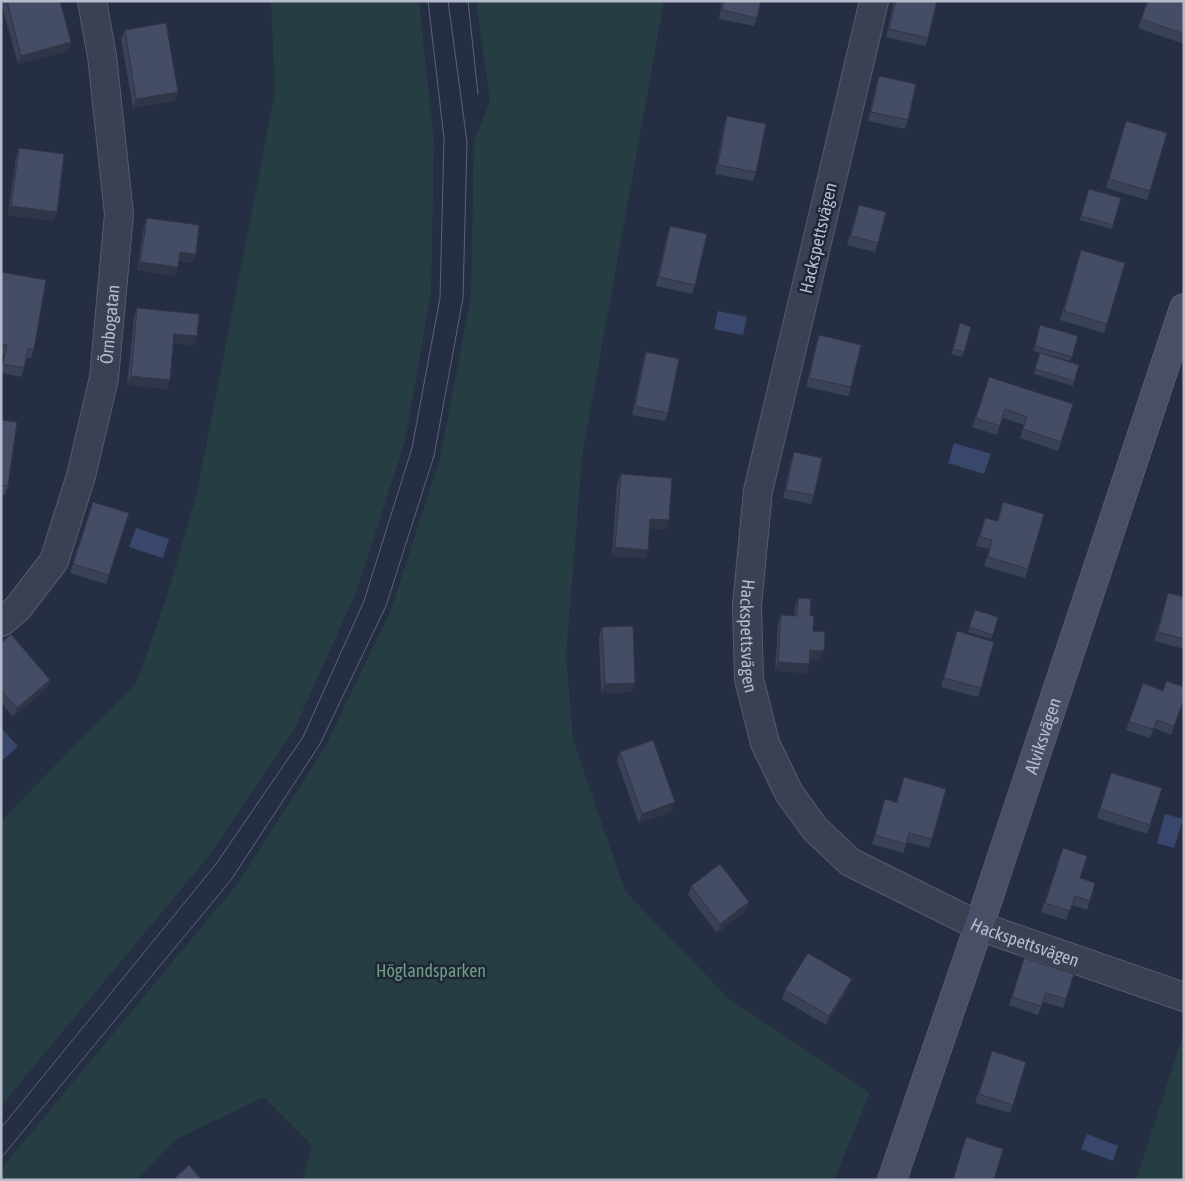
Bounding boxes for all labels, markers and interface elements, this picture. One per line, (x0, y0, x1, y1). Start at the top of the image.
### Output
street label: Hackspettsvägen (795, 181, 841, 295)
street label: Örnbogatan (95, 284, 123, 365)
street label: Hackspettsvägen (736, 578, 762, 695)
street label: Alviksvägen (1020, 695, 1065, 777)
street label: Hackspettsvägen (967, 913, 1082, 970)
park label: Höglandsparken (376, 960, 486, 981)

